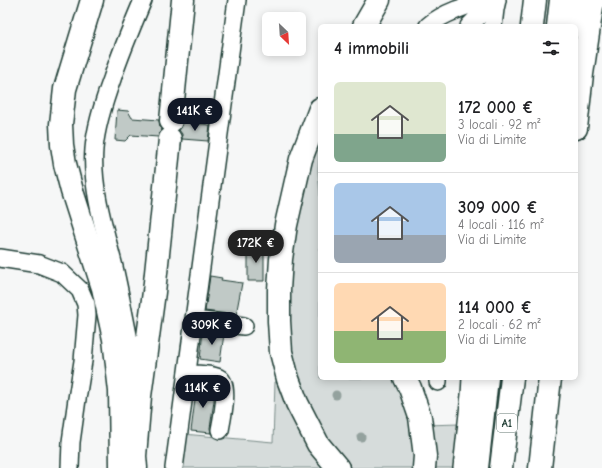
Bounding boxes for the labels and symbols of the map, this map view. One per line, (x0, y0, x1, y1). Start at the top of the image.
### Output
north arrow (262, 12, 306, 56)
pin: 141K € (162, 98, 228, 132)
pin: 172K € (223, 230, 289, 264)
pin: 309K € (179, 312, 245, 346)
pin: 114K € (170, 375, 236, 409)
road number: A1 (497, 414, 517, 432)

